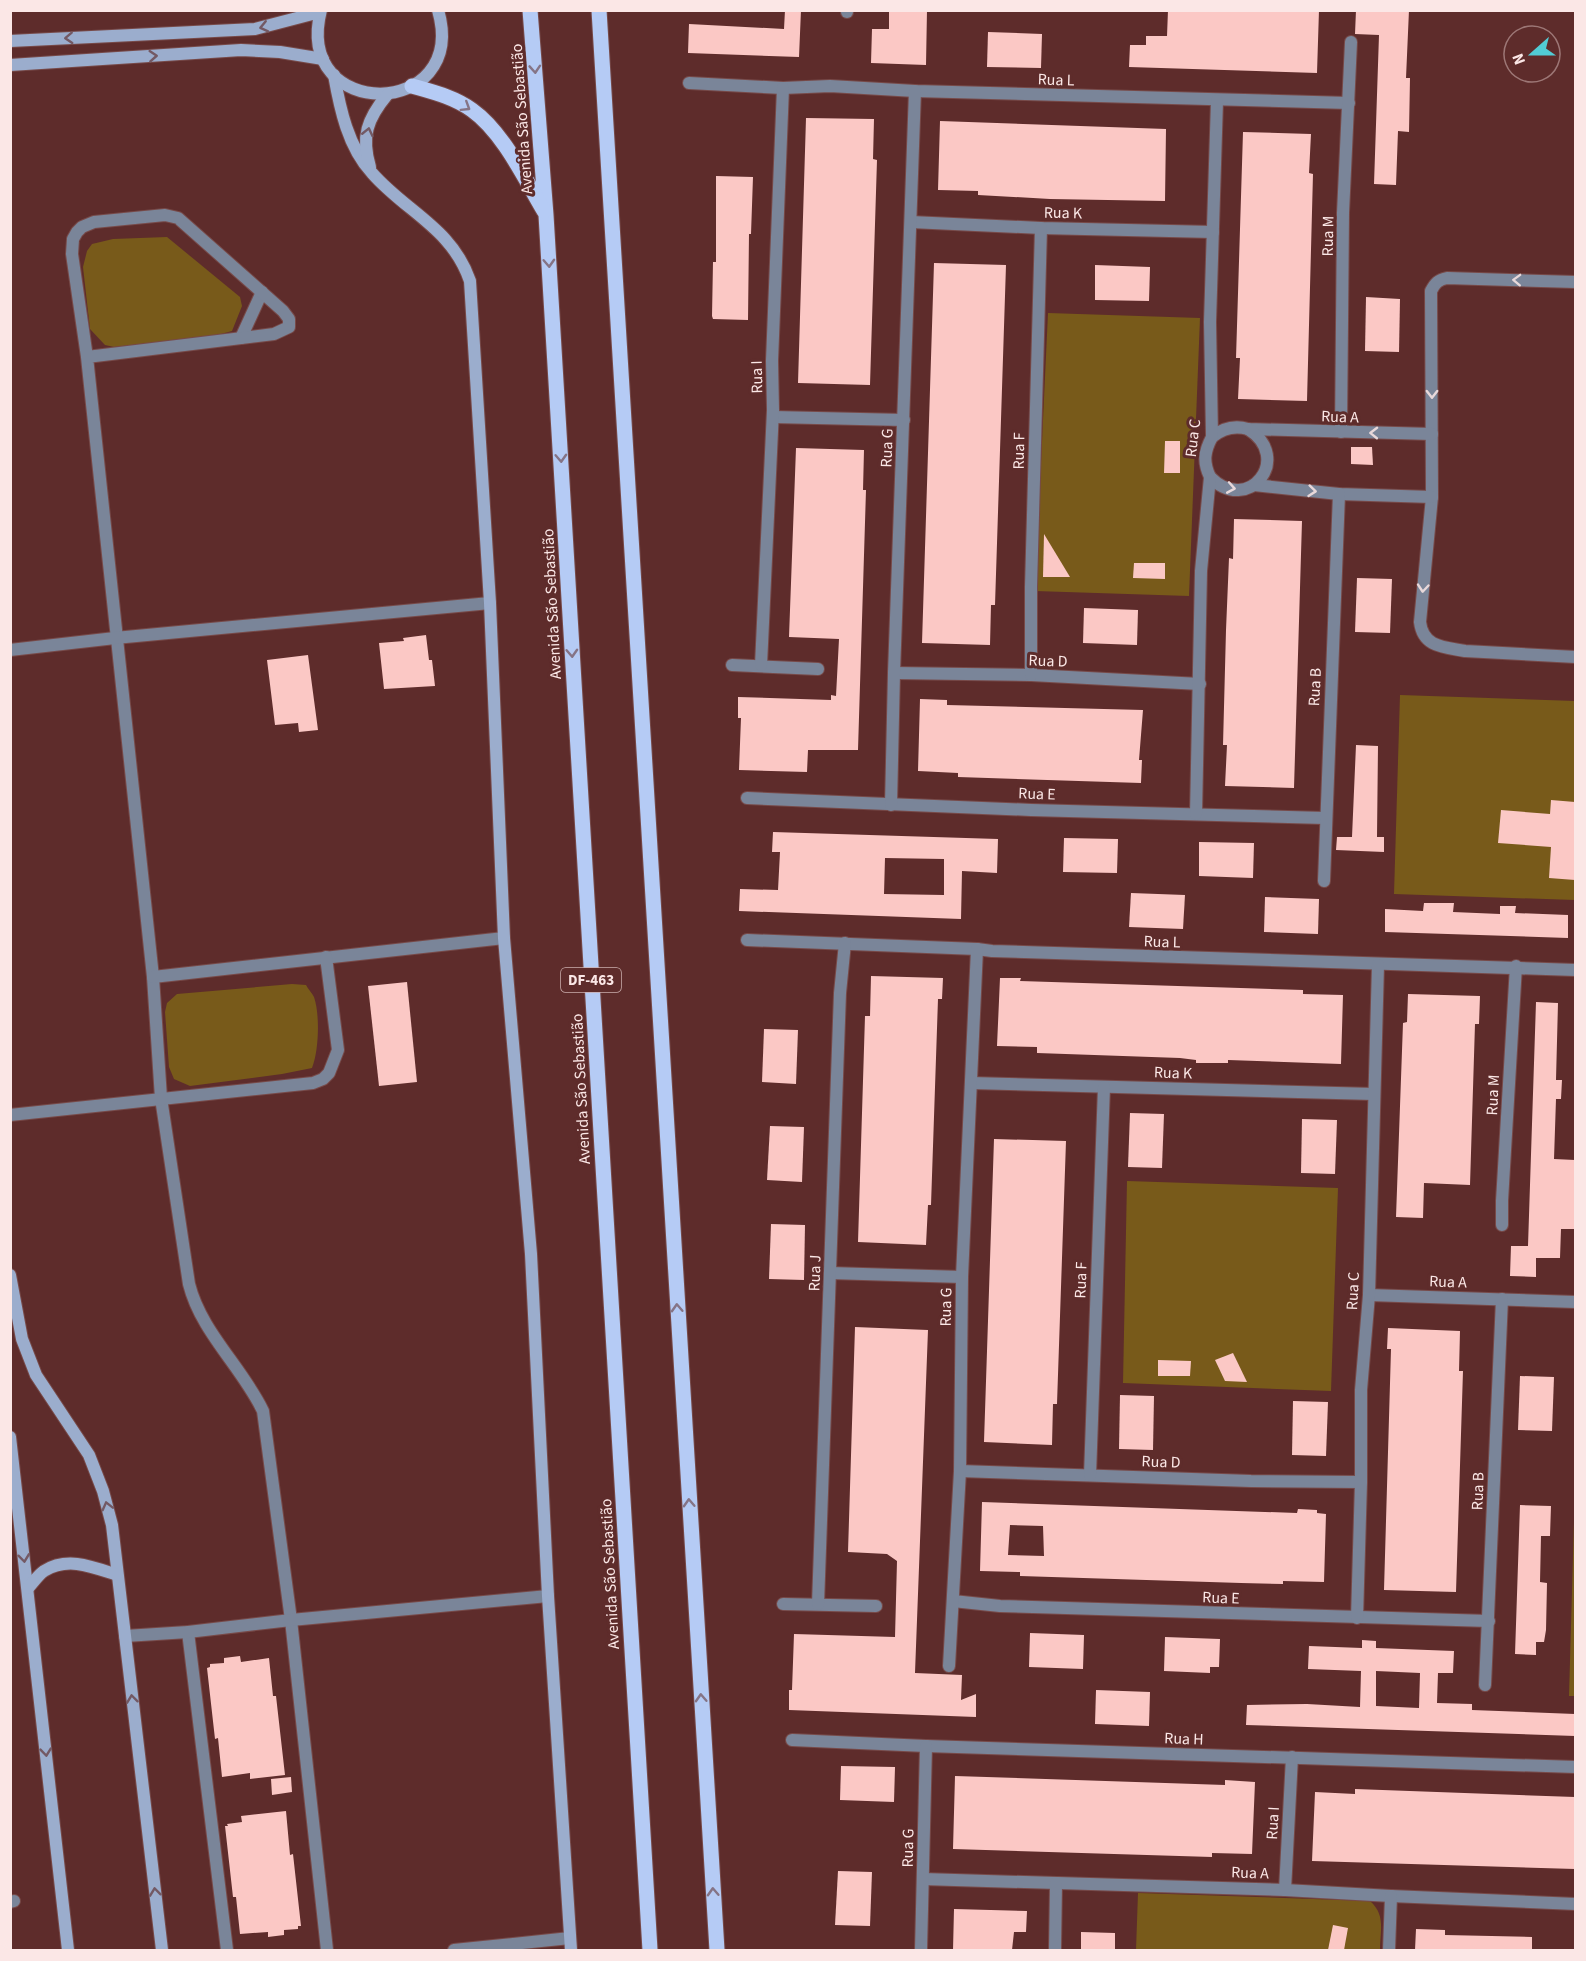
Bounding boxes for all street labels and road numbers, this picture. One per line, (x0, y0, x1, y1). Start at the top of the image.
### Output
street label: Avenida São Sebastião (506, 43, 538, 195)
street label: Rua L (1037, 68, 1075, 92)
street label: Rua K (1044, 202, 1083, 224)
street label: Rua M (1317, 215, 1339, 257)
street label: Rua I (746, 360, 768, 394)
street label: Rua A (1321, 405, 1360, 429)
street label: Rua C (1180, 418, 1206, 458)
street label: Rua G (875, 428, 899, 468)
street label: Rua F (1008, 432, 1030, 470)
street label: Avenida São Sebastião (537, 528, 567, 680)
street label: Rua D (1028, 649, 1068, 673)
street label: Rua B (1303, 667, 1327, 707)
street label: Rua E (1018, 782, 1056, 806)
street label: Rua L (1143, 930, 1181, 954)
road number: DF-463 (561, 968, 621, 992)
street label: Avenida São Sebastião (566, 1013, 596, 1165)
street label: Rua K (1153, 1061, 1193, 1085)
street label: Rua M (1481, 1074, 1505, 1116)
street label: Rua J (803, 1254, 827, 1292)
street label: Rua F (1069, 1261, 1093, 1299)
street label: Rua A (1429, 1270, 1468, 1294)
street label: Rua C (1341, 1271, 1365, 1311)
street label: Rua G (935, 1287, 957, 1327)
street label: Rua D (1141, 1450, 1181, 1474)
street label: Rua B (1466, 1471, 1490, 1511)
street label: Avenida São Sebastião (595, 1498, 625, 1650)
street label: Rua E (1202, 1586, 1240, 1610)
street label: Rua H (1164, 1727, 1204, 1751)
street label: Rua I (1261, 1806, 1285, 1840)
street label: Rua G (897, 1828, 919, 1868)
street label: Rua A (1231, 1861, 1270, 1885)

